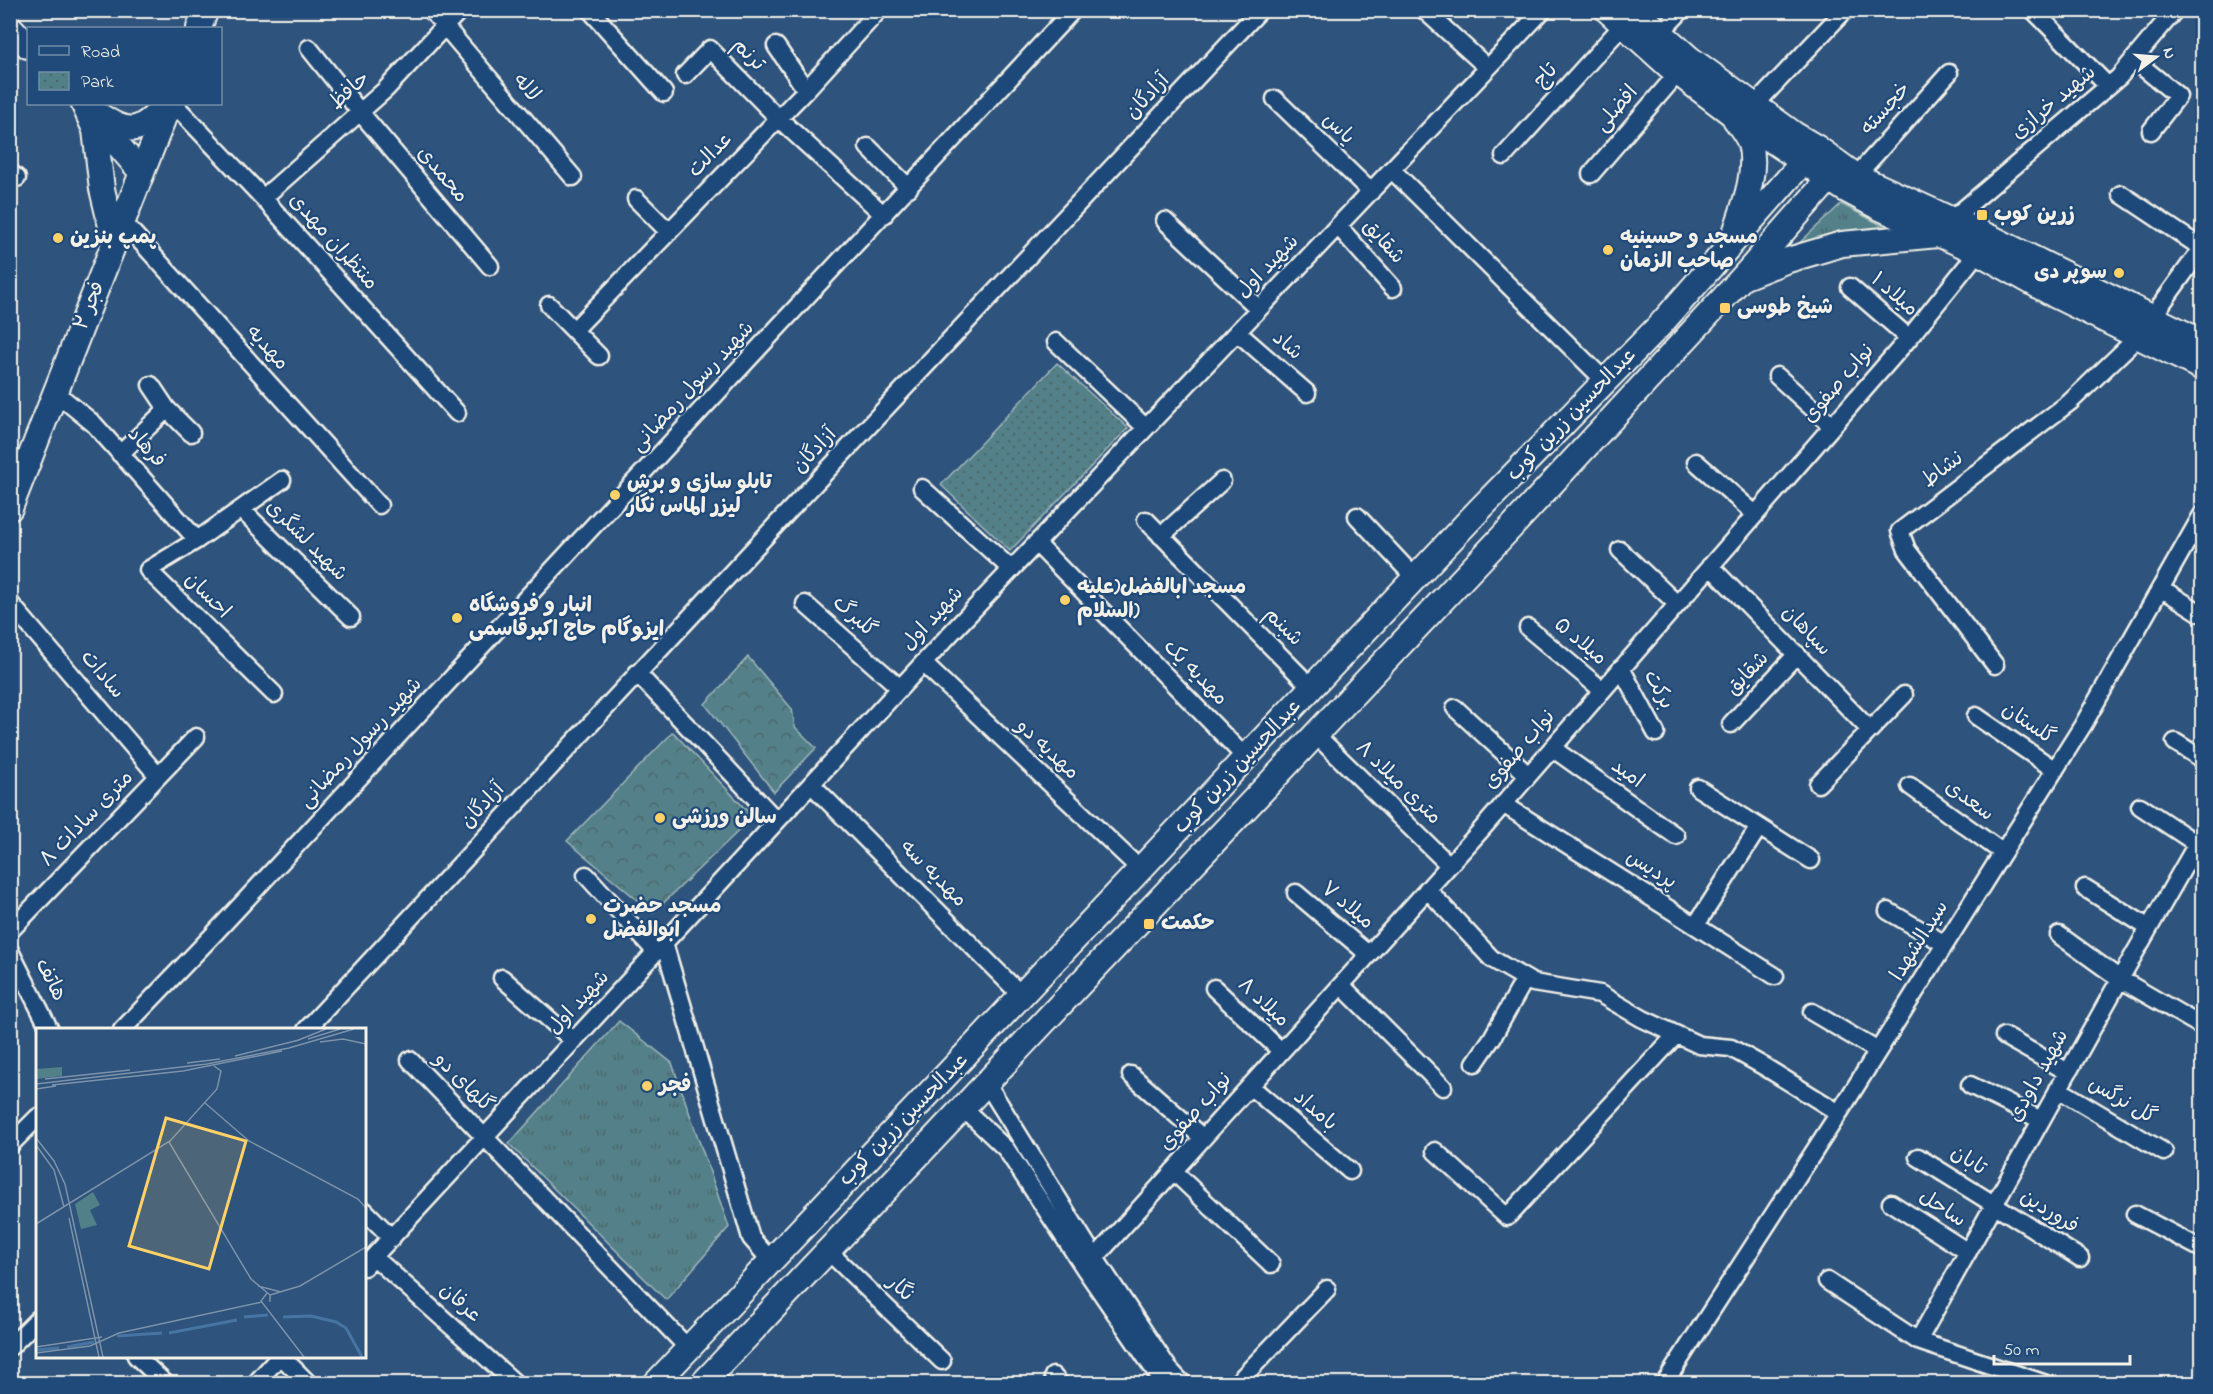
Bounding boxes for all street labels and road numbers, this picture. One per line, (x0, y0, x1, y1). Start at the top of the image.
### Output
street label: ترنم (724, 31, 772, 79)
street label: تاج (1527, 56, 1566, 95)
street label: شهید خرازی (2005, 58, 2103, 148)
street label: حافظ (323, 64, 377, 118)
street label: لاله (505, 67, 547, 109)
street label: آزادگان (1119, 67, 1178, 127)
street label: خجسته (1854, 76, 1918, 142)
street label: افضلی (1588, 79, 1646, 139)
street label: یاس (1315, 106, 1361, 152)
street label: عدالت (681, 125, 741, 185)
street label: محمدی (409, 140, 475, 210)
street label: منتظران مهدی (281, 187, 385, 297)
street label: شقایق (1355, 213, 1411, 271)
street label: شهید اول (1230, 228, 1306, 306)
street label: میلاد ۱ (1864, 266, 1924, 324)
street label: فجر ۲ (67, 277, 113, 335)
street label: شهید رسول رمضانی (624, 315, 762, 459)
street label: مهدیه (238, 319, 296, 377)
street label: شاد (1265, 324, 1309, 368)
street label: نواب صفوی (1796, 338, 1882, 430)
street label: عبدالحسین زرین کوب (1500, 341, 1644, 489)
street label: فرهاد (120, 421, 172, 475)
street label: آزادگان (786, 421, 845, 481)
street label: نشاط (1916, 444, 1970, 496)
street label: شهید لشگری (258, 493, 354, 589)
street label: احسان (177, 566, 237, 626)
street label: شهید اول (895, 580, 971, 658)
street label: گلبرگ (825, 589, 883, 645)
street label: سپاهان (1774, 599, 1838, 663)
street label: شبنم (1257, 601, 1309, 653)
street label: میلاد ۵ (1547, 611, 1613, 673)
street label: مهدیه یک (1156, 633, 1234, 713)
street label: سادات (73, 644, 131, 706)
street label: شقایق (1719, 645, 1777, 703)
street label: برکت (1635, 665, 1681, 715)
street label: شهید رسول رمضانی (292, 671, 430, 815)
street label: عبدالحسین زرین کوب (1167, 693, 1309, 841)
street label: گلستان (1995, 695, 2061, 753)
street label: نواب صفوی (1477, 704, 1563, 796)
street label: مهدیه دو (1007, 711, 1086, 787)
street label: ۸ متری میلاد (1348, 734, 1448, 832)
street label: امید (1604, 752, 1650, 796)
street label: ۸ متری سادات (33, 764, 141, 874)
street label: سعدی (1938, 773, 2000, 829)
street label: آزادگان (454, 776, 513, 836)
street label: مهدیه سه (892, 833, 974, 915)
street label: پردیس (1620, 843, 1682, 897)
street label: میلاد ۷ (1314, 875, 1380, 937)
street label: سیدالشهدا (1883, 895, 1957, 987)
street label: هاتف (27, 953, 73, 1007)
street label: شهید اول (541, 964, 617, 1042)
street label: میلاد ۸ (1230, 971, 1296, 1035)
street label: شهید داودی (2001, 1024, 2077, 1128)
street label: گلهای دو (425, 1045, 500, 1120)
street label: عبدالحسین زرین کوب (832, 1046, 976, 1194)
street label: نواب صفوی (1152, 1066, 1240, 1158)
street label: گل نرگس (2082, 1069, 2162, 1133)
street label: بامداد (1286, 1083, 1344, 1139)
street label: تابان (1944, 1138, 1993, 1184)
street label: فروردین (2014, 1182, 2084, 1242)
street label: ساحل (1912, 1183, 1972, 1235)
street label: نگار (878, 1267, 920, 1309)
street label: عرفان (432, 1276, 488, 1330)

